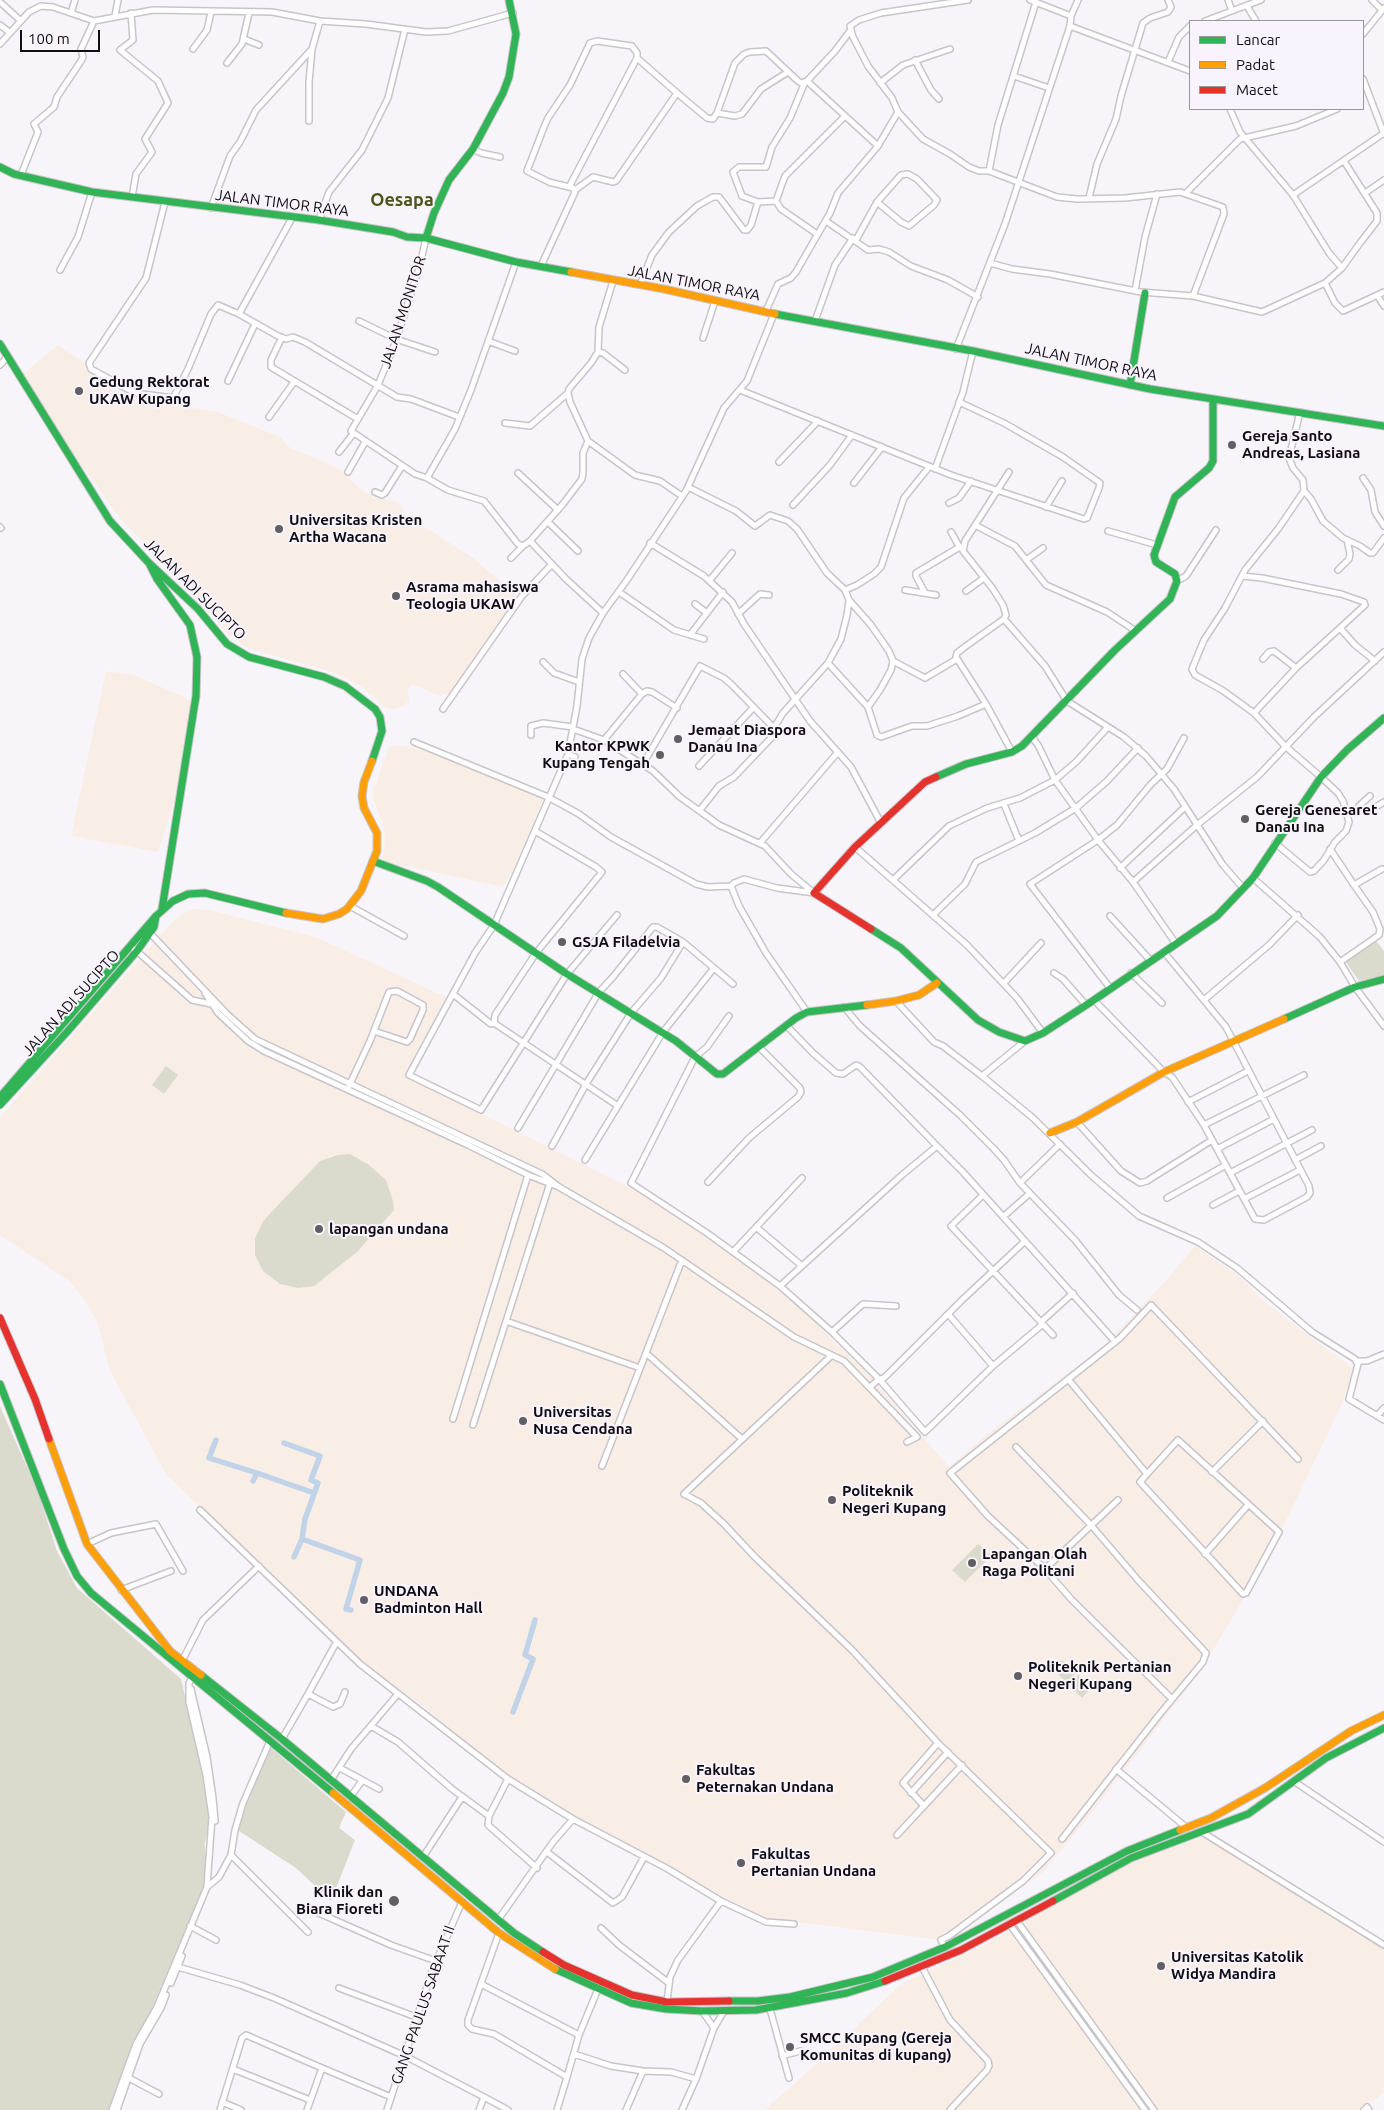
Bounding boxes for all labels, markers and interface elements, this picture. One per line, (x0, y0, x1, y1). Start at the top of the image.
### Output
scale bar (22, 20, 102, 52)
legend (1189, 20, 1364, 110)
text: 100 m (28, 30, 70, 47)
text: Lancar (1236, 31, 1280, 48)
text: Padat (1236, 56, 1275, 73)
text: Macet (1236, 81, 1278, 98)
street label: JALAN TIMOR RAYA (214, 186, 350, 220)
district label: Oesapa (370, 189, 434, 211)
street label: JALAN MONITOR (376, 253, 430, 371)
street label: JALAN TIMOR RAYA (626, 261, 762, 305)
street label: JALAN TIMOR RAYA (1023, 339, 1159, 385)
place label: Gedung Rektorat UKAW Kupang (89, 373, 209, 408)
marker: Gedung Rektorat UKAW Kupang (73, 385, 85, 397)
place label: Gereja Santo Andreas, Lasiana (1242, 427, 1360, 462)
marker: Gereja Santo Andreas, Lasiana (1226, 439, 1238, 451)
place label: Universitas Kristen Artha Wacana (289, 511, 422, 546)
marker: Universitas Kristen Artha Wacana (273, 523, 285, 535)
street label: JALAN ADI SUCIPTO (140, 534, 250, 644)
place label: Asrama mahasiswa Teologia UKAW (406, 578, 539, 613)
marker: Asrama mahasiswa Teologia UKAW (390, 590, 402, 602)
place label: Jemaat Diaspora Danau Ina (688, 721, 806, 756)
marker: Jemaat Diaspora Danau Ina (672, 733, 684, 745)
place label: Kantor KPWK Kupang Tengah (542, 737, 650, 772)
marker: Kantor KPWK Kupang Tengah (654, 749, 666, 761)
place label: Gereja Genesaret Danau Ina (1255, 801, 1377, 836)
marker: Gereja Genesaret Danau Ina (1239, 813, 1251, 825)
place label: GSJA Filadelvia (572, 933, 680, 951)
marker: GSJA Filadelvia (556, 936, 568, 948)
street label: JALAN ADI SUCIPTO (19, 946, 123, 1060)
place label: lapangan undana (329, 1220, 449, 1238)
marker: lapangan undana (313, 1223, 325, 1235)
place label: Universitas Nusa Cendana (533, 1403, 633, 1438)
marker: Universitas Nusa Cendana (517, 1415, 529, 1427)
place label: Politeknik Negeri Kupang (842, 1482, 946, 1517)
marker: Politeknik Negeri Kupang (826, 1494, 838, 1506)
place label: Lapangan Olah Raga Politani (982, 1545, 1087, 1580)
marker: Lapangan Olah Raga Politani (966, 1557, 978, 1569)
place label: UNDANA Badminton Hall (374, 1582, 483, 1617)
marker: UNDANA Badminton Hall (358, 1594, 370, 1606)
place label: Politeknik Pertanian Negeri Kupang (1028, 1658, 1172, 1693)
marker: Politeknik Pertanian Negeri Kupang (1012, 1670, 1024, 1682)
place label: Fakultas Peternakan Undana (696, 1761, 834, 1796)
marker: Fakultas Peternakan Undana (680, 1773, 692, 1785)
place label: Fakultas Pertanian Undana (751, 1845, 876, 1880)
marker: Fakultas Pertanian Undana (735, 1857, 747, 1869)
place label: Klinik dan Biara Fioreti (296, 1883, 383, 1918)
marker: Klinik dan Biara Fioreti (387, 1894, 401, 1908)
street label: GANG PAULUS SABAAT II (387, 1923, 459, 2087)
place label: Universitas Katolik Widya Mandira (1171, 1948, 1304, 1983)
marker: Universitas Katolik Widya Mandira (1155, 1960, 1167, 1972)
place label: SMCC Kupang (Gereja Komunitas di kupang) (800, 2029, 952, 2064)
marker: SMCC Kupang (Gereja Komunitas di kupang) (784, 2041, 796, 2053)

